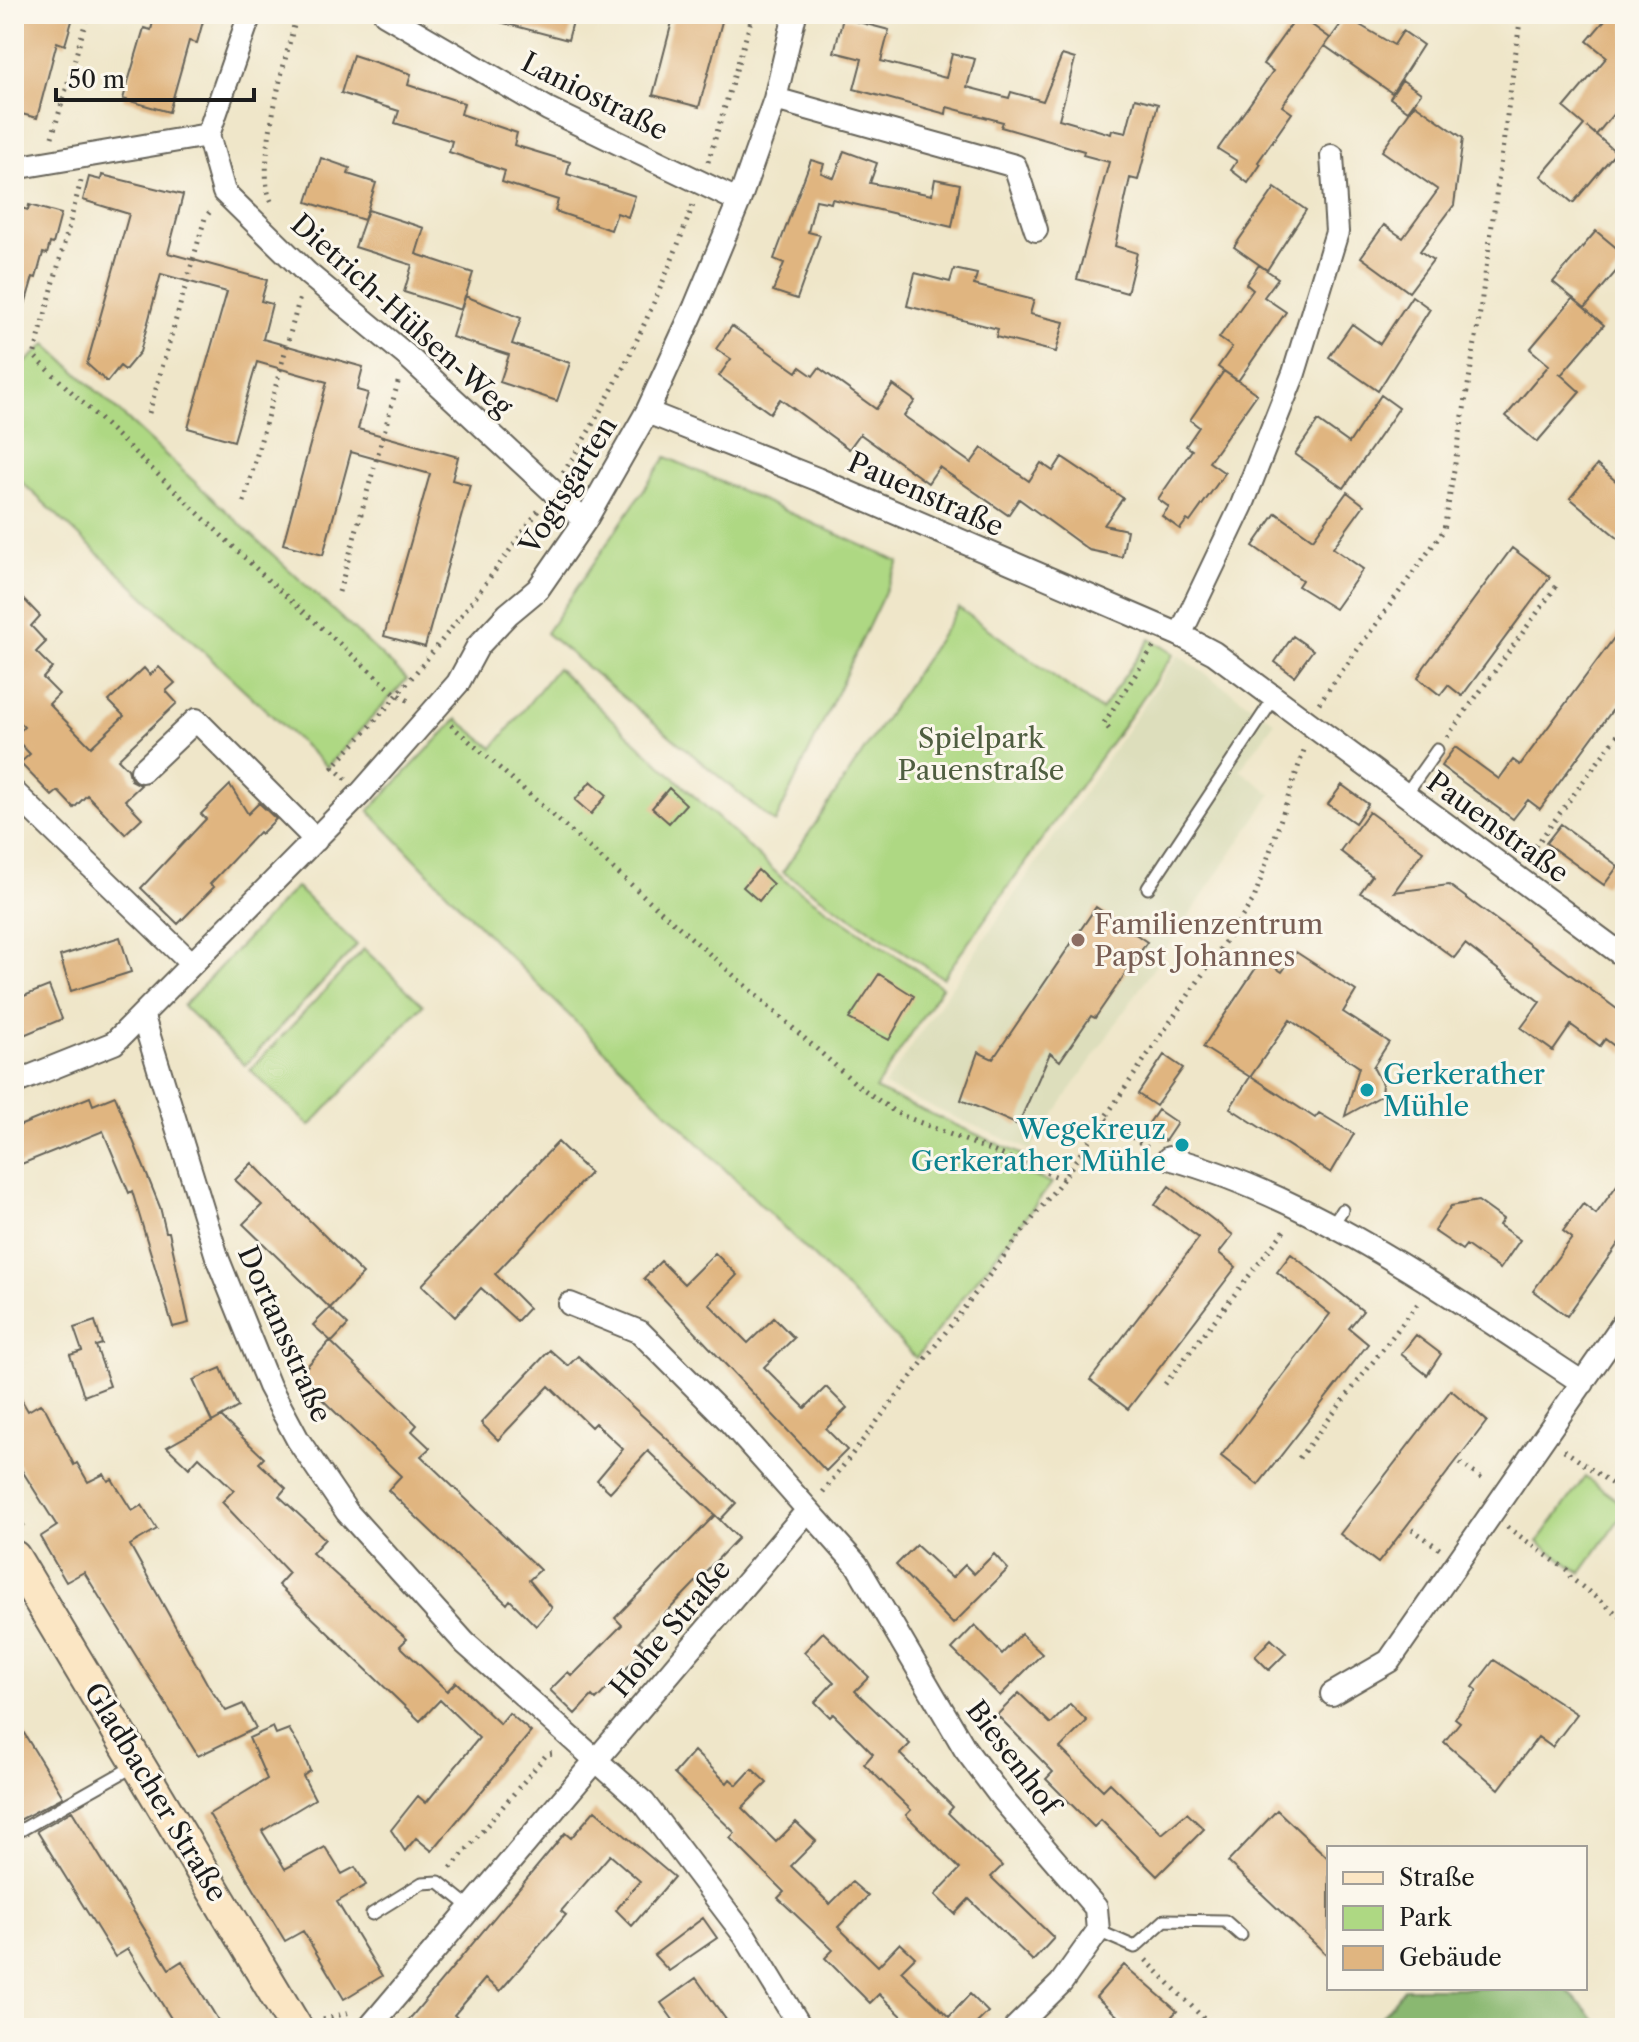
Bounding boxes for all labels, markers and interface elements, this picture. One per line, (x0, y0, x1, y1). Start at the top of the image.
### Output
street label: Laniostraße (516, 45, 674, 147)
scale bar (56, 52, 254, 102)
text: 50 m (68, 65, 125, 94)
street label: Dietrich-Hülsen-Weg (284, 207, 520, 424)
street label: Vogtsgarten (512, 410, 624, 561)
street label: Pauenstraße (843, 445, 1009, 543)
park label: Spielpark Pauenstraße (898, 721, 1064, 787)
street label: Pauenstraße (1421, 764, 1575, 890)
place label: Familienzentrum Papst Johannes (1094, 907, 1323, 973)
marker: Familienzentrum Papst Johannes (1069, 931, 1087, 949)
place label: Gerkerather Mühle (1383, 1057, 1545, 1123)
marker: Gerkerather Mühle (1358, 1081, 1376, 1099)
place label: Wegekreuz Gerkerather Mühle (911, 1112, 1166, 1178)
marker: Wegekreuz Gerkerather Mühle (1173, 1136, 1191, 1154)
street label: Dortansstraße (231, 1241, 339, 1427)
street label: Hohe Straße (603, 1552, 737, 1704)
street label: Gladbacher Straße (77, 1676, 235, 1908)
street label: Biesenhof (959, 1693, 1069, 1823)
legend (1327, 1846, 1587, 1990)
text: Straße (1399, 1863, 1475, 1892)
text: Park (1399, 1903, 1452, 1932)
text: Gebäude (1399, 1943, 1502, 1972)

